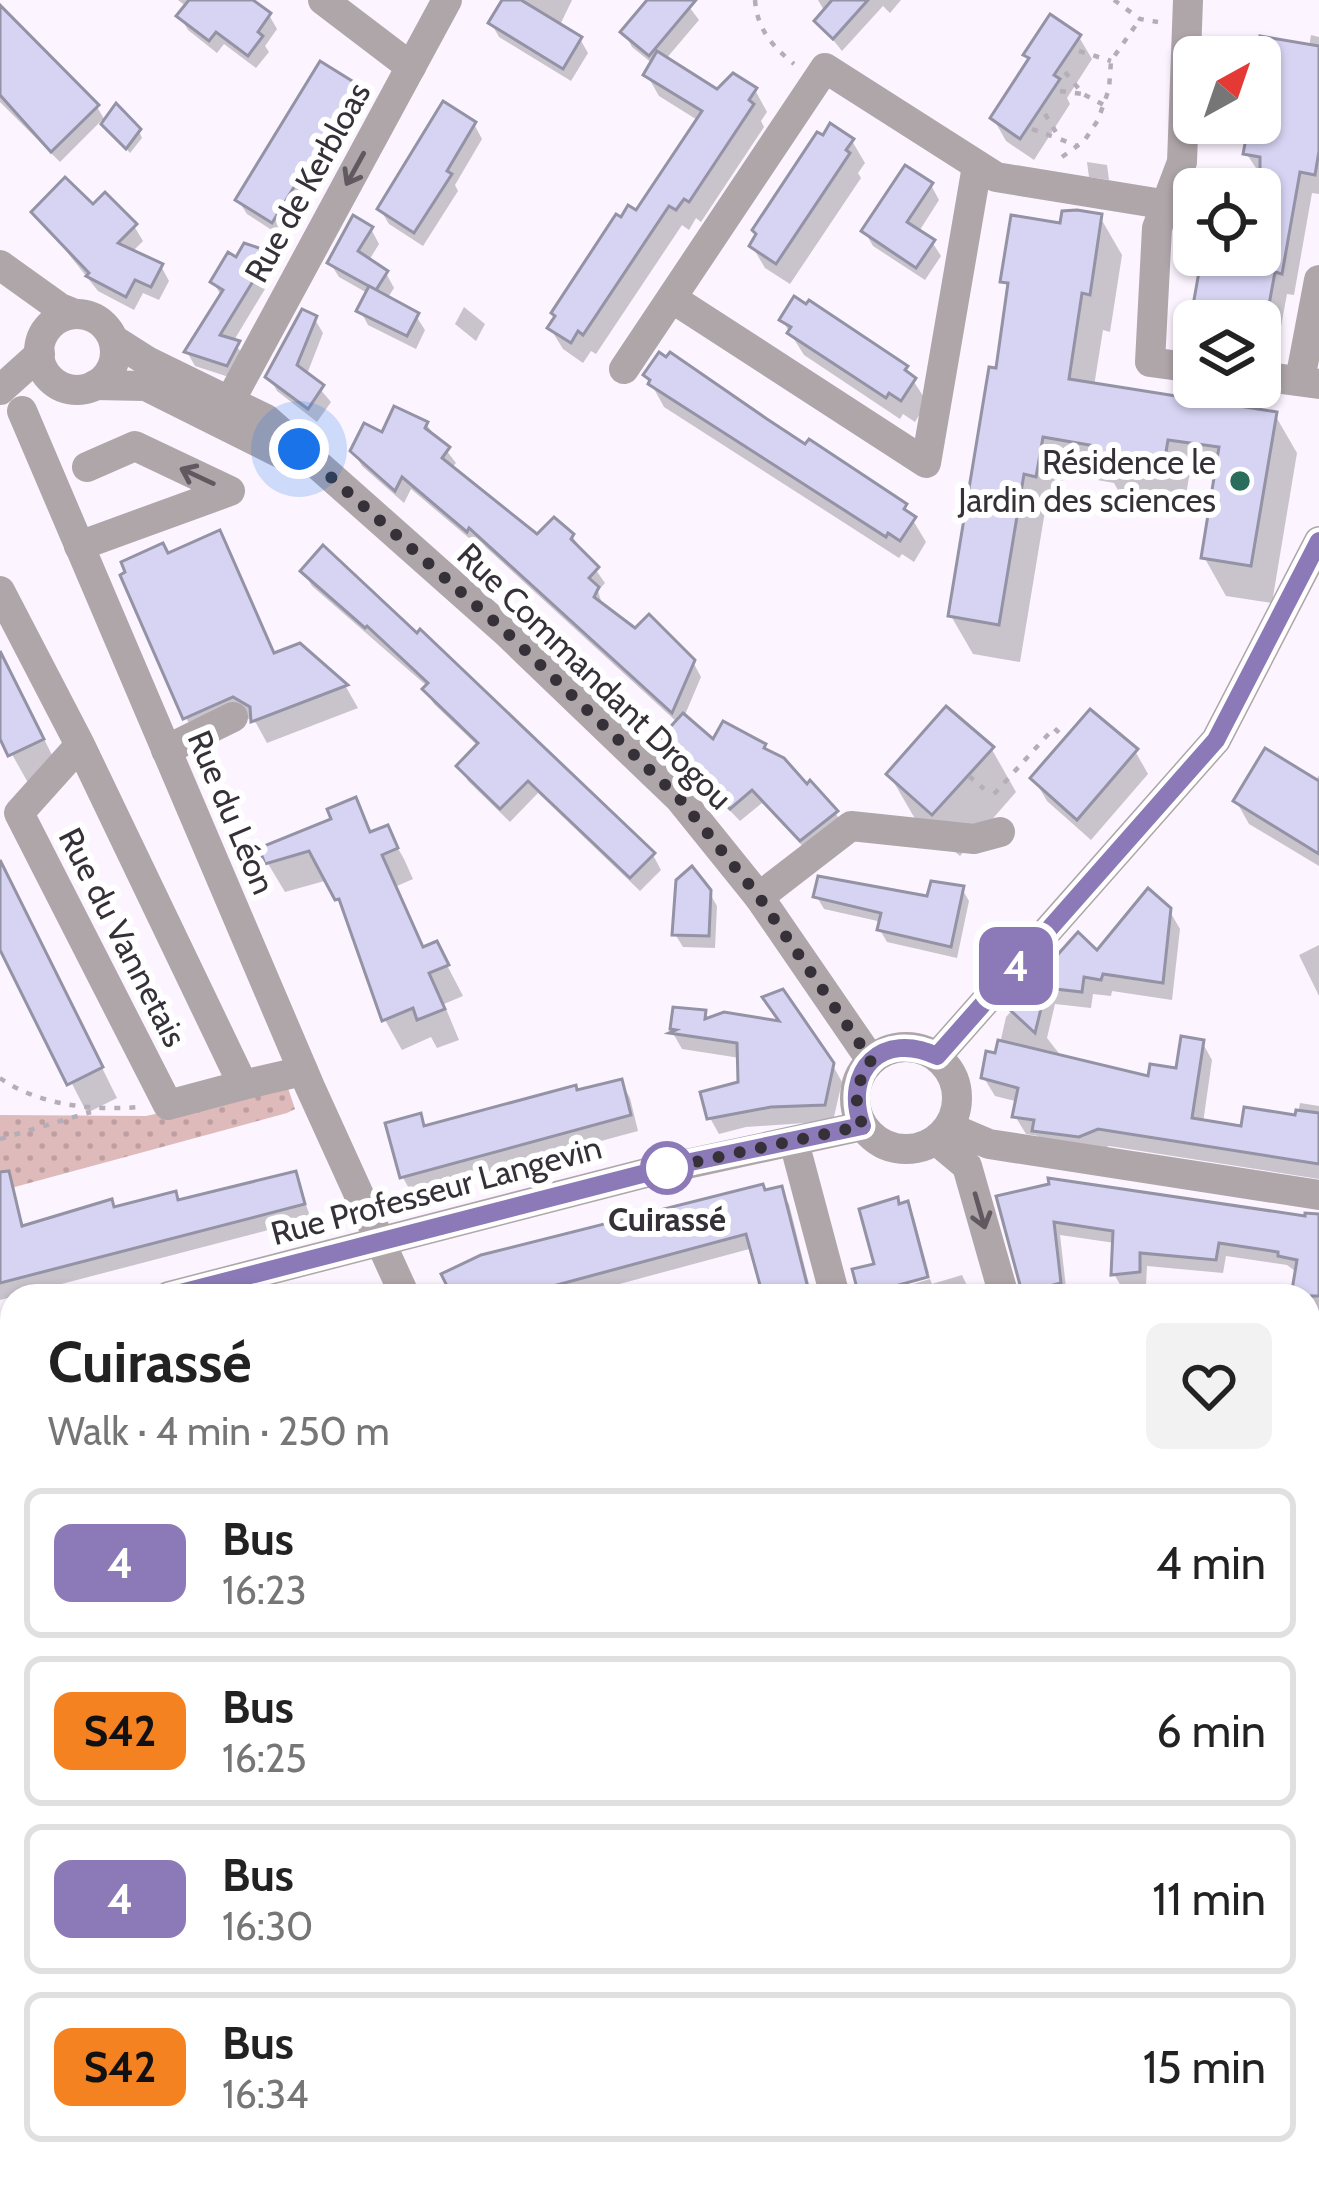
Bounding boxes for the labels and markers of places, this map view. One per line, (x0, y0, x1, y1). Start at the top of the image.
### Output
place label: Résidence le Jardin des sciences (957, 442, 1216, 520)
marker: Résidence le Jardin des sciences (1227, 468, 1253, 494)
marker: Cuirassé (642, 1143, 692, 1193)
place label: Cuirassé (608, 1199, 726, 1239)

